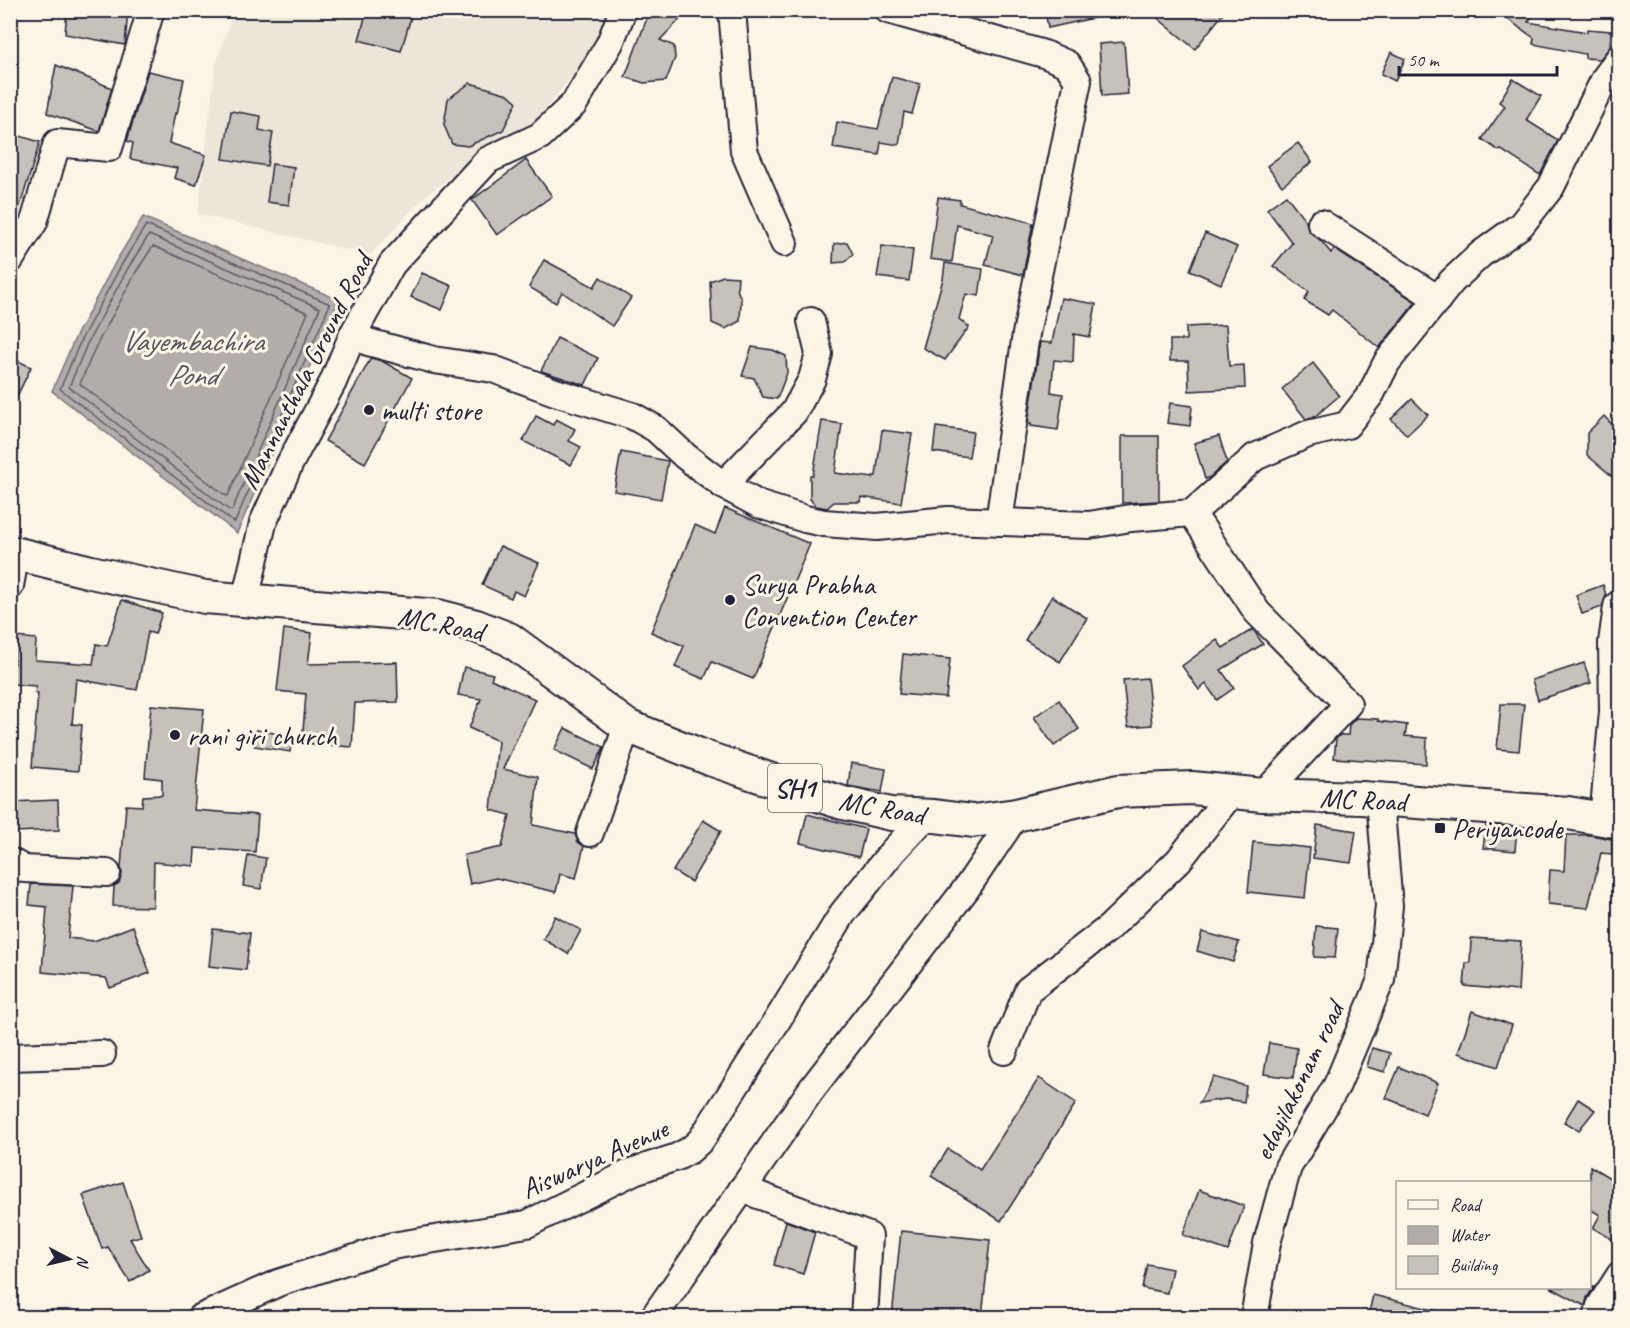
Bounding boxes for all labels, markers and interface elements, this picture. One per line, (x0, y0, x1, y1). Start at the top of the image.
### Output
scale bar (1399, 39, 1556, 77)
text: 50 m (1408, 49, 1441, 71)
street label: Mannanthala Ground Road (231, 244, 382, 495)
water label: Vayembachira Pond (121, 322, 266, 394)
place label: multi store (381, 393, 483, 428)
marker: multi store (362, 403, 376, 417)
place label: Surya Prabha Convention Center (742, 567, 918, 634)
marker: Surya Prabha Convention Center (723, 593, 737, 607)
street label: MC Road (395, 598, 490, 650)
place label: rani giri church (187, 718, 337, 753)
marker: rani giri church (168, 728, 182, 742)
road number: SH1 (768, 764, 822, 812)
street label: MC Road (1319, 780, 1411, 819)
street label: MC Road (836, 783, 931, 833)
place label: Periyancode (1452, 811, 1564, 846)
marker: Periyancode (1433, 821, 1447, 835)
street label: edayilakonam road (1245, 993, 1354, 1166)
street label: Aiswarya Avenue (515, 1110, 675, 1206)
legend (1396, 1181, 1591, 1289)
text: Road (1450, 1194, 1483, 1216)
text: Water (1450, 1224, 1491, 1246)
north arrow (39, 1229, 99, 1289)
text: Building (1450, 1254, 1499, 1276)
text: N (72, 1255, 93, 1270)

